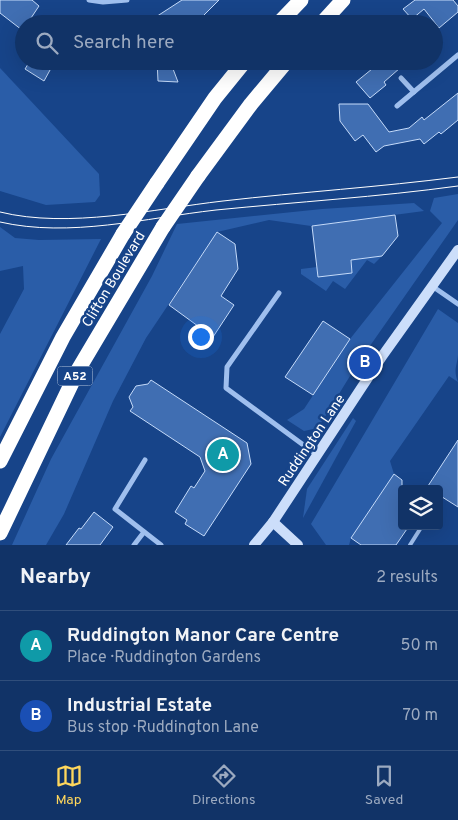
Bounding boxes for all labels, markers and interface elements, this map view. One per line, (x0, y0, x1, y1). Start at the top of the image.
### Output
search box (15, 15, 443, 70)
icon: search (33, 29, 61, 57)
text: Search here (73, 31, 175, 55)
street label: Clifton Boulevard (79, 229, 150, 331)
your location (188, 324, 214, 350)
pin: B (349, 344, 381, 382)
road number: A52 (58, 366, 92, 386)
street label: Ruddington Lane (275, 392, 349, 490)
pin: A (207, 436, 239, 474)
map controls (398, 485, 443, 530)
button: layers (398, 485, 443, 530)
text: Nearby (20, 564, 91, 591)
text: 2 results (376, 568, 438, 588)
text: Ruddington Manor Care Centre (67, 624, 339, 648)
text: A (30, 636, 42, 656)
text: 50 m (401, 636, 438, 656)
text: Place · Ruddington Gardens (67, 648, 261, 668)
text: Industrial Estate (67, 694, 212, 718)
text: B (30, 706, 42, 726)
text: 70 m (403, 706, 438, 726)
text: Bus stop · Ruddington Lane (67, 718, 259, 738)
tab: Map (55, 762, 83, 809)
tab: Directions (192, 762, 256, 809)
tab: Saved (365, 762, 403, 809)

